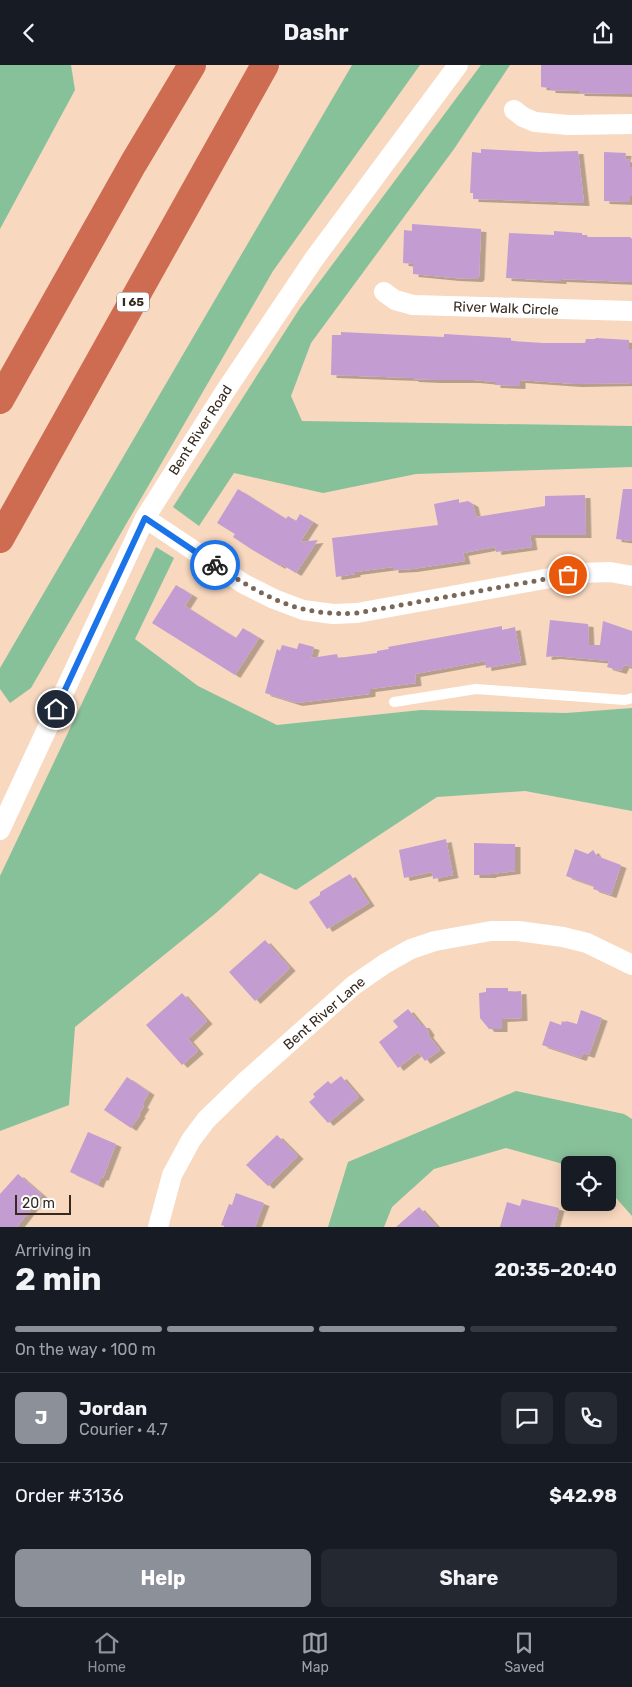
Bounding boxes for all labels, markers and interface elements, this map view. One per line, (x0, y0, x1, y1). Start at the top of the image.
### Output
icon: back (15, 19, 43, 47)
text: Dashr (283, 19, 349, 46)
icon: share (589, 19, 617, 47)
road number: I 65 (117, 293, 149, 311)
street label: River Walk Circle (453, 298, 559, 319)
street label: Bent River Road (165, 382, 236, 479)
courier (190, 540, 240, 590)
icon: bike (201, 551, 229, 579)
pin (547, 554, 589, 596)
icon: bag (554, 561, 582, 589)
pin (35, 688, 77, 730)
icon: home (42, 695, 70, 723)
street label: Bent River Lane (280, 973, 369, 1053)
map controls (561, 1156, 616, 1211)
button: locate (561, 1156, 616, 1211)
scale bar (15, 1192, 71, 1215)
text: 20 m (22, 1195, 55, 1212)
text: Arriving in (15, 1241, 91, 1260)
text: 20:35–20:40 (494, 1258, 617, 1281)
text: 2 min (15, 1260, 102, 1298)
text: On the way · 100 m (15, 1340, 156, 1359)
button: chat (501, 1392, 553, 1444)
button: phone (565, 1392, 617, 1444)
text: Jordan (79, 1397, 147, 1420)
text: J (35, 1406, 47, 1429)
text: Courier · 4.7 (79, 1420, 168, 1439)
text: Order #3136 (15, 1484, 124, 1507)
text: $42.98 (549, 1484, 617, 1507)
button: Help (15, 1549, 311, 1607)
button: Share (321, 1549, 617, 1607)
tab: Home (88, 1629, 126, 1676)
tab: Map (301, 1629, 329, 1676)
tab: Saved (504, 1629, 544, 1676)

